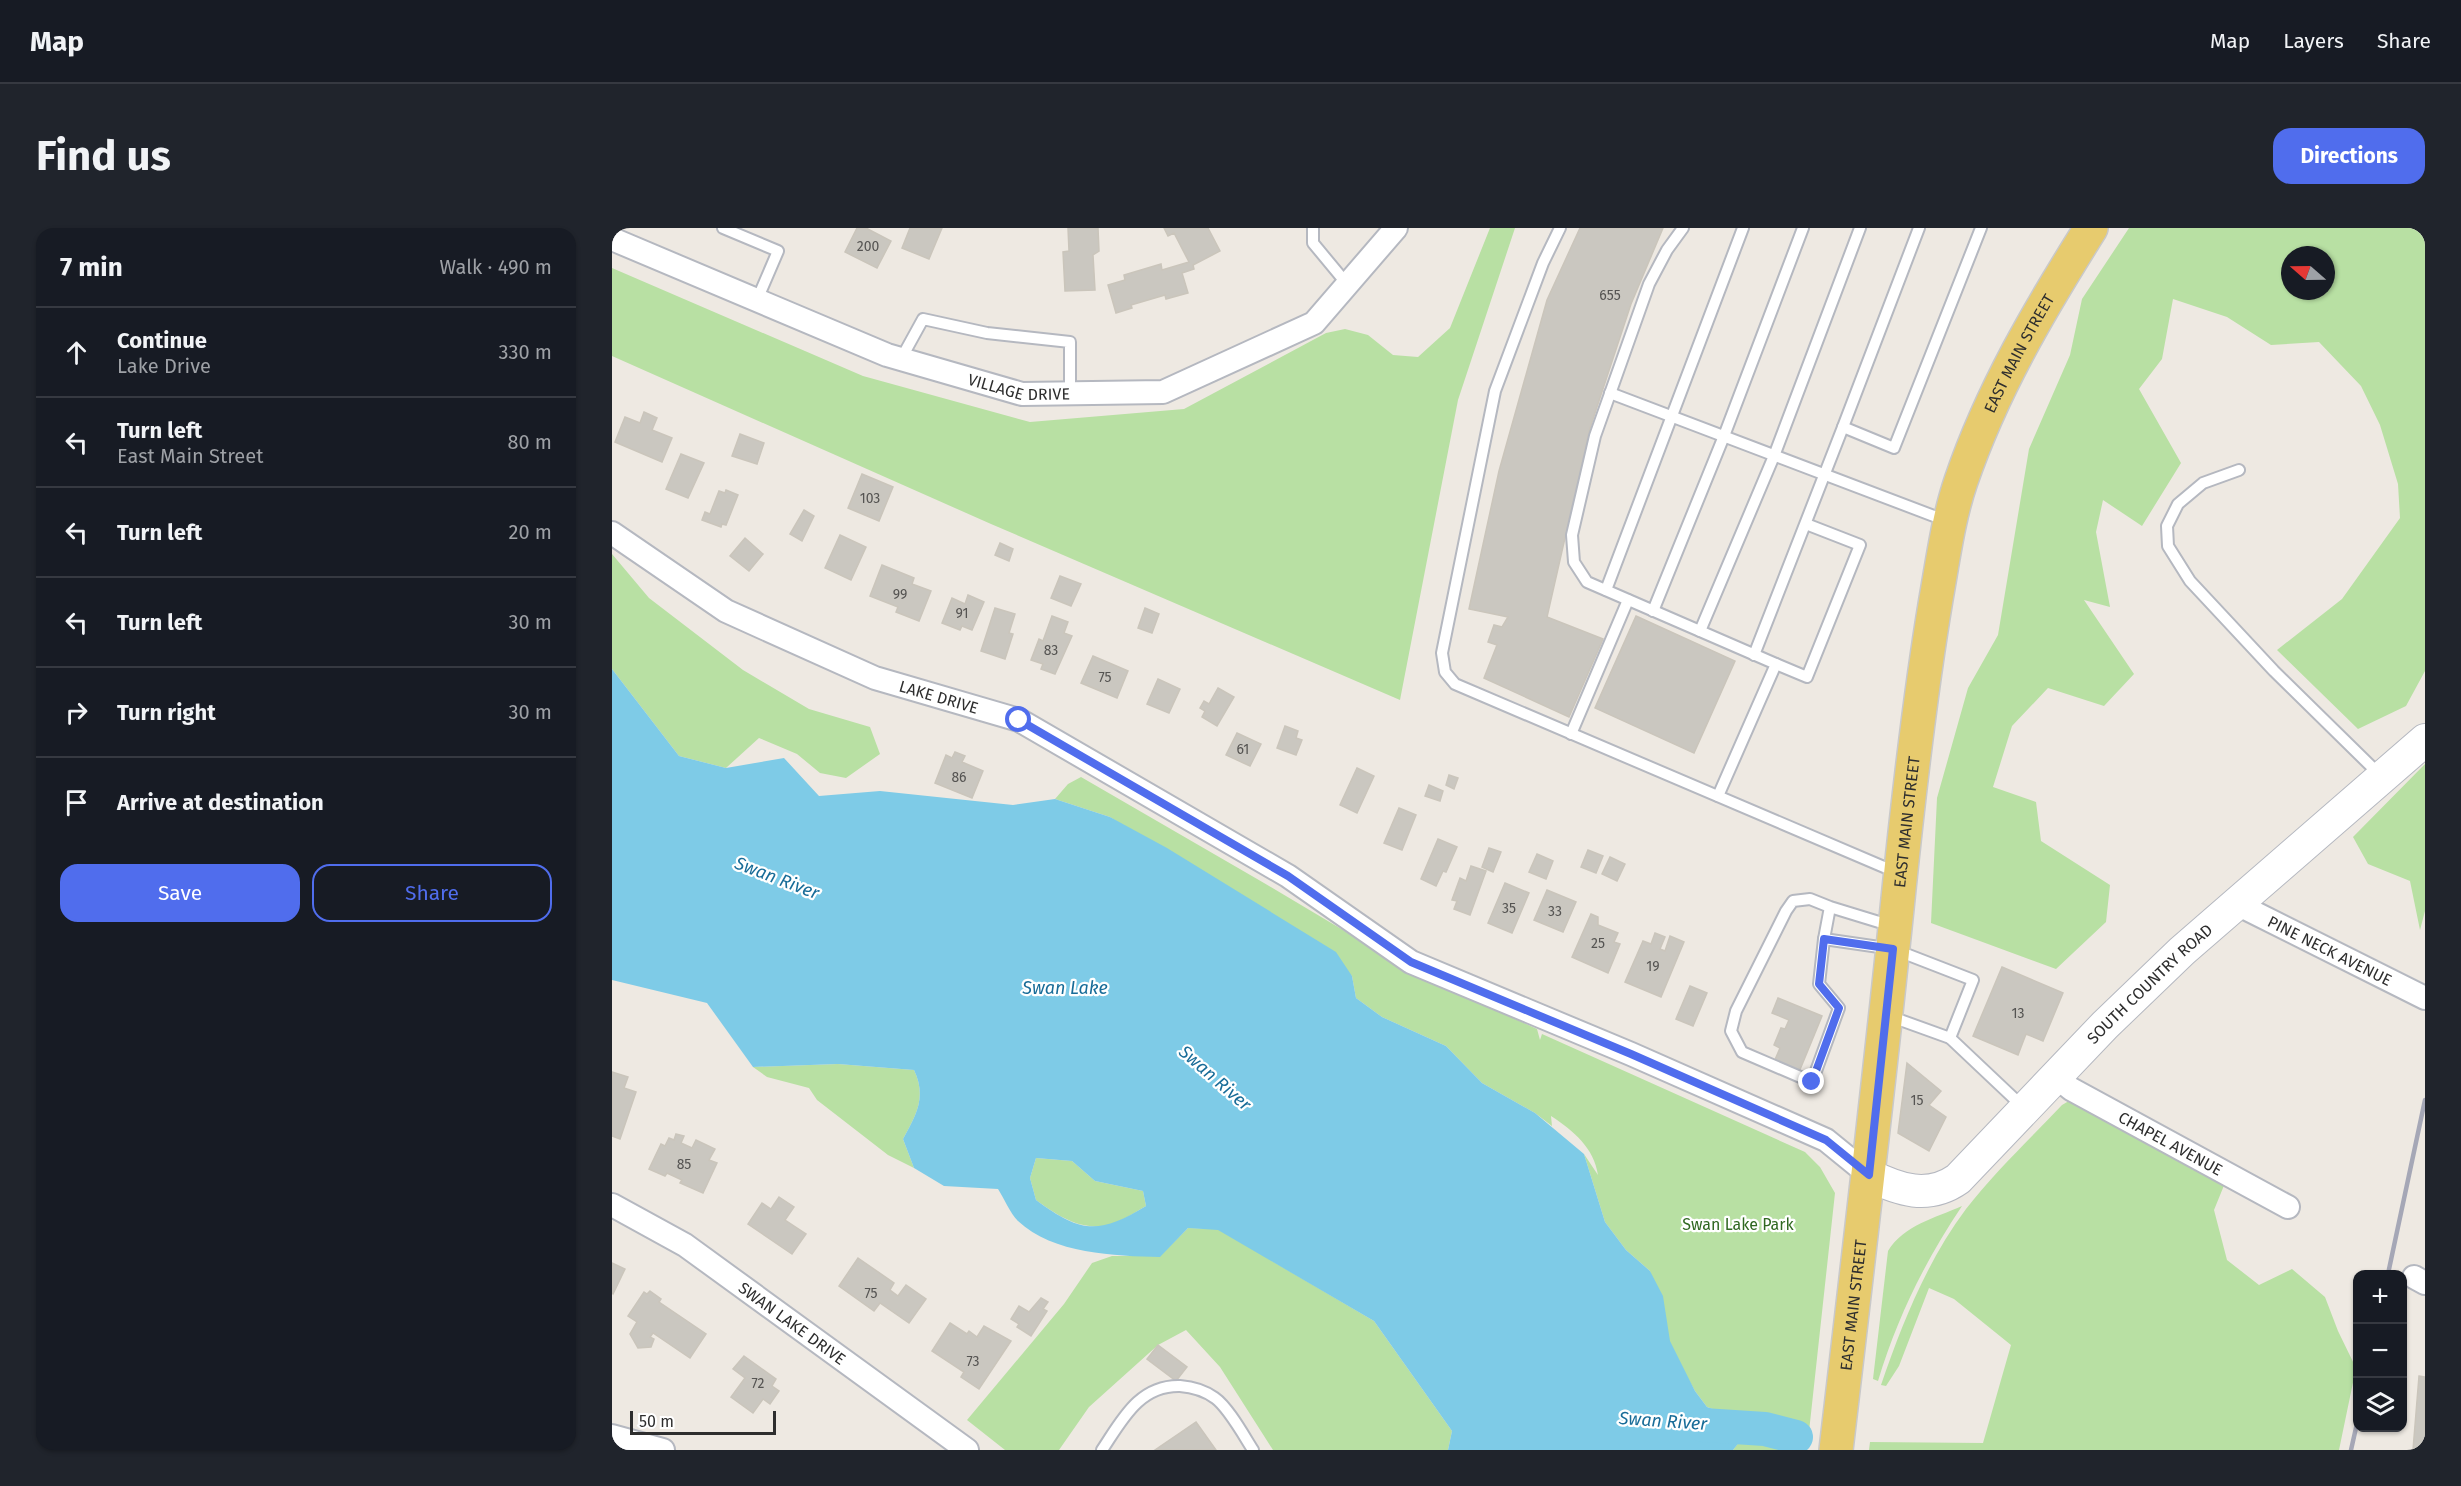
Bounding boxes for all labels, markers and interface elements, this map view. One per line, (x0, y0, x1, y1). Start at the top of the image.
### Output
text: Map (30, 25, 84, 58)
text: Map (2210, 28, 2250, 54)
text: Layers (2283, 28, 2344, 54)
text: Share (2377, 28, 2431, 54)
button: Directions (2273, 128, 2425, 184)
text: Find us (36, 131, 171, 181)
house number: 200 (857, 238, 879, 255)
north arrow (2281, 246, 2335, 300)
text: 7 min (60, 252, 123, 283)
text: Walk · 490 m (440, 255, 552, 279)
house number: 655 (1599, 287, 1621, 304)
street label: EAST MAIN STREET (1980, 290, 2059, 416)
text: Continue (117, 327, 207, 354)
icon: ahead (60, 336, 93, 369)
text: 330 m (498, 340, 552, 364)
text: Lake Drive (117, 354, 211, 378)
street label: VILLAGE DRIVE (966, 370, 1070, 404)
text: Turn left (117, 417, 202, 444)
icon: left (60, 426, 93, 459)
text: 80 m (507, 430, 552, 454)
text: East Main Street (117, 444, 263, 468)
house number: 103 (860, 490, 880, 507)
icon: left (60, 516, 93, 549)
text: Turn left (117, 519, 202, 546)
text: 20 m (509, 520, 552, 544)
house number: 99 (893, 586, 907, 603)
house number: 91 (955, 605, 969, 622)
icon: left (60, 606, 93, 639)
text: Turn left (117, 609, 202, 636)
text: 30 m (508, 610, 552, 634)
house number: 83 (1044, 642, 1058, 659)
house number: 75 (1098, 669, 1112, 686)
street label: LAKE DRIVE (897, 677, 981, 718)
icon: right (60, 696, 93, 729)
text: Turn right (117, 699, 216, 726)
text: 30 m (508, 700, 552, 724)
route start (1005, 706, 1031, 732)
house number: 61 (1237, 741, 1249, 758)
street label: EAST MAIN STREET (1890, 755, 1924, 889)
house number: 86 (951, 769, 967, 786)
icon: arrive (60, 786, 93, 819)
text: Arrive at destination (117, 789, 324, 816)
water label: Swan River (731, 852, 823, 905)
button: Save (60, 864, 300, 922)
button: Share (312, 864, 552, 922)
house number: 35 (1502, 900, 1516, 917)
house number: 33 (1548, 903, 1562, 920)
street label: PINE NECK AVENUE (2264, 912, 2395, 990)
street label: SOUTH COUNTRY ROAD (2083, 920, 2216, 1048)
house number: 25 (1591, 935, 1605, 952)
house number: 19 (1646, 958, 1660, 975)
water label: Swan Lake (1021, 977, 1108, 999)
house number: 13 (2011, 1005, 2025, 1022)
water label: Swan River (1174, 1040, 1256, 1116)
route end (1798, 1068, 1824, 1094)
house number: 15 (1910, 1092, 1924, 1109)
street label: CHAPEL AVENUE (2115, 1108, 2226, 1180)
house number: 85 (677, 1156, 691, 1173)
park label: Swan Lake Park (1682, 1215, 1794, 1234)
street label: EAST MAIN STREET (1836, 1238, 1871, 1372)
map controls (2353, 1270, 2407, 1432)
button: + (2353, 1270, 2407, 1324)
street label: SWAN LAKE DRIVE (735, 1278, 849, 1369)
house number: 75 (864, 1285, 878, 1302)
button: − (2353, 1324, 2407, 1378)
house number: 73 (966, 1353, 980, 1370)
house number: 72 (752, 1375, 765, 1392)
button: layers (2353, 1378, 2407, 1432)
water label: Swan River (1617, 1407, 1709, 1435)
scale bar (630, 1408, 776, 1436)
text: 50 m (639, 1412, 674, 1431)

